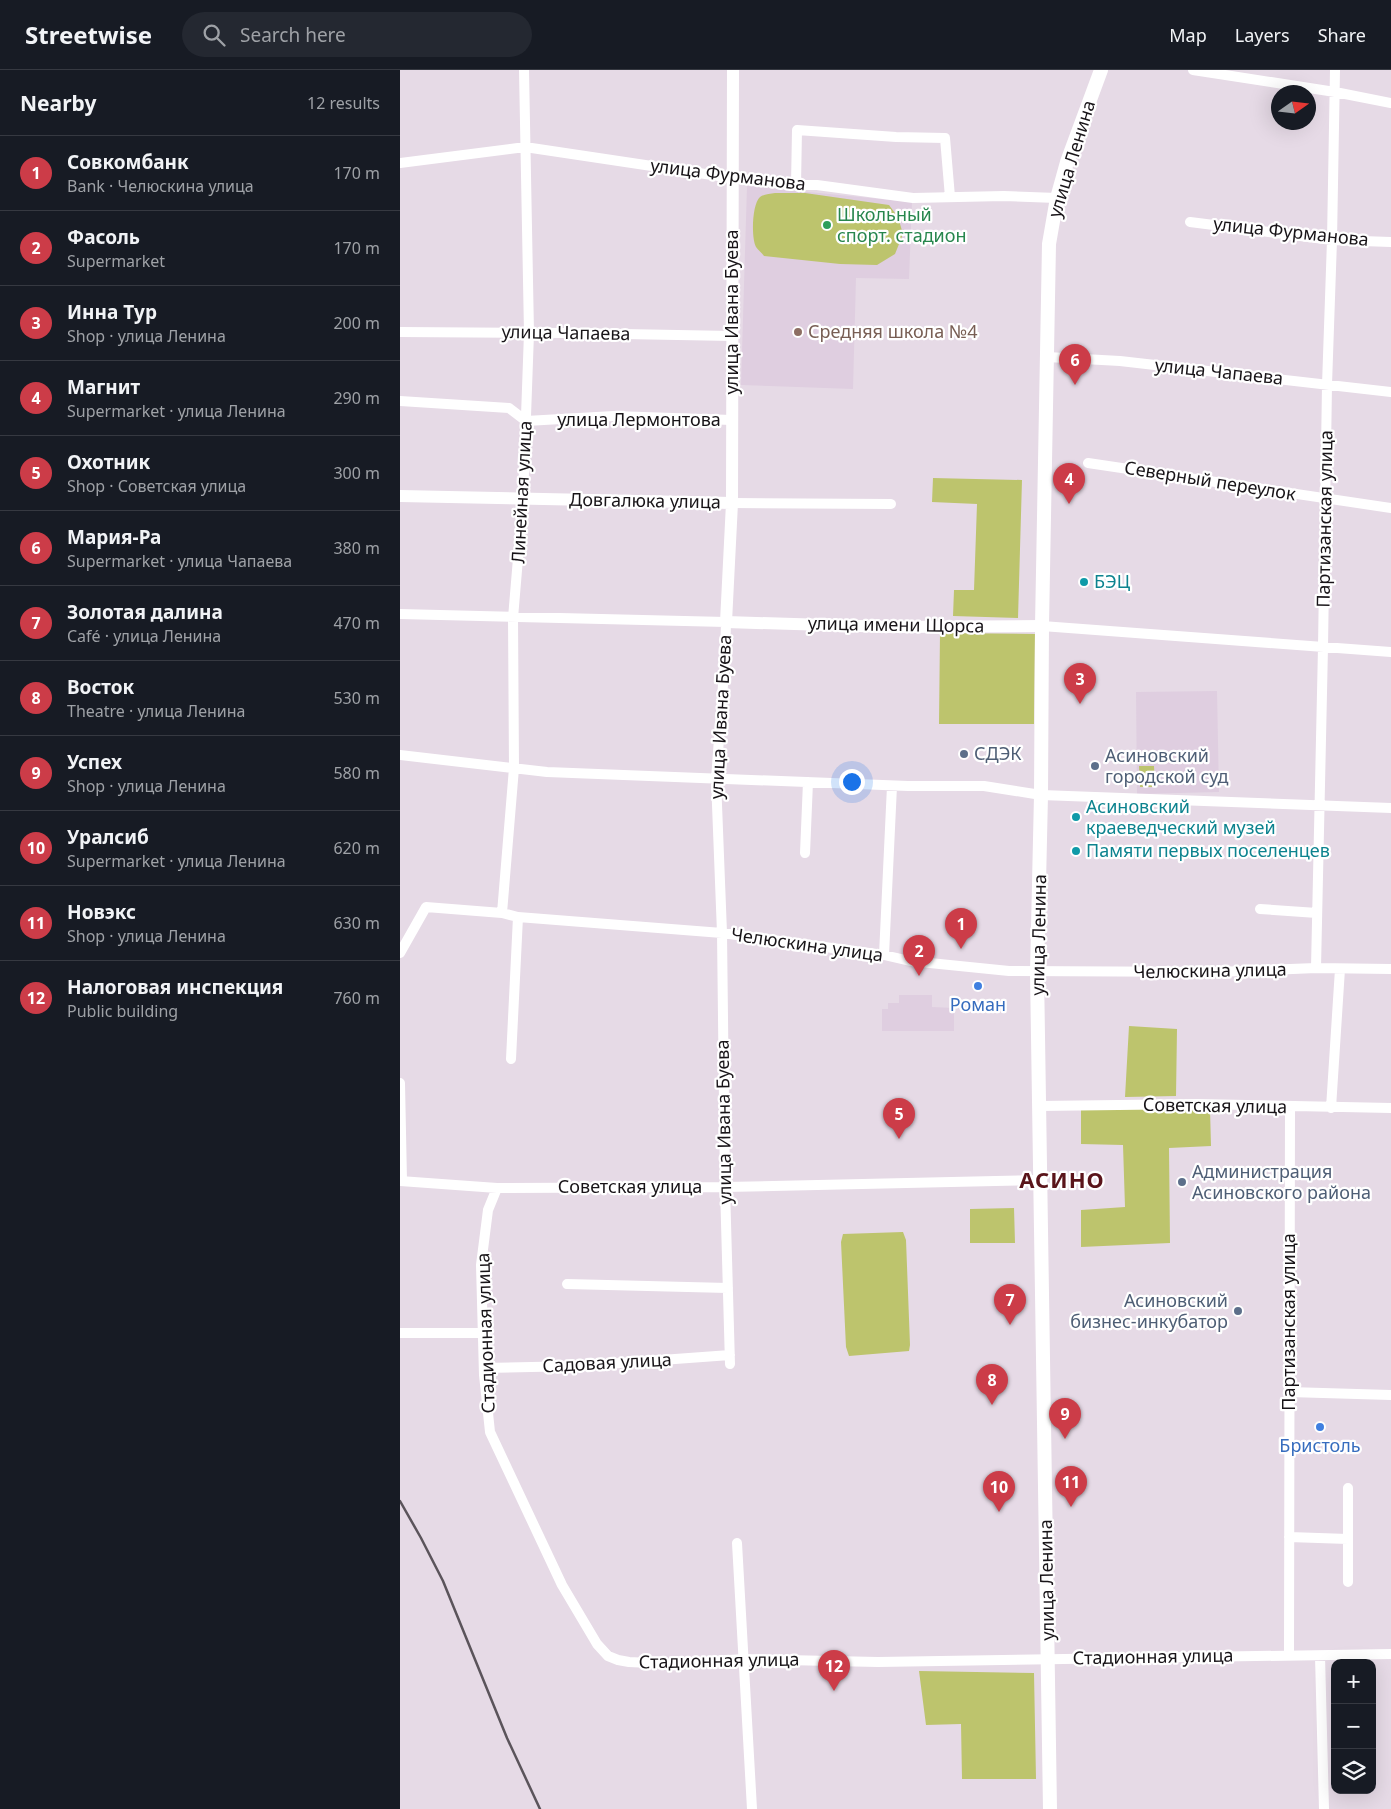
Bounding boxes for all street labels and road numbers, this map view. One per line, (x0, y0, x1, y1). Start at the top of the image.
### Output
street label: улица Ленина (1042, 97, 1100, 220)
street label: улица Фурманова (649, 153, 807, 195)
street label: улица Фурманова (1212, 211, 1370, 251)
street label: улица Ивана Буева (719, 230, 743, 394)
street label: улица Чапаева (501, 319, 631, 345)
street label: улица Чапаева (1154, 352, 1284, 390)
street label: улица Лермонтова (557, 407, 721, 431)
street label: Линейная улица (505, 420, 537, 564)
street label: Партизанская улица (1310, 430, 1338, 608)
street label: Северный переулок (1123, 455, 1298, 505)
street label: Довгалюка улица (569, 487, 721, 513)
street label: улица имени Щорса (808, 610, 984, 638)
street label: улица Ивана Буева (704, 634, 736, 800)
street label: улица Ленина (1025, 874, 1051, 996)
street label: Челюскина улица (730, 921, 885, 967)
street label: Челюскина улица (1133, 957, 1287, 983)
street label: улица Ивана Буева (710, 1039, 736, 1205)
street label: Советская улица (1143, 1092, 1287, 1118)
street label: Советская улица (558, 1174, 702, 1198)
street label: Партизанская улица (1276, 1233, 1300, 1411)
street label: Стадионная улица (470, 1252, 500, 1414)
street label: Садовая улица (542, 1347, 672, 1377)
street label: улица Ленина (1033, 1519, 1059, 1641)
street label: Стадионная улица (1072, 1643, 1234, 1669)
street label: Стадионная улица (638, 1647, 800, 1673)

